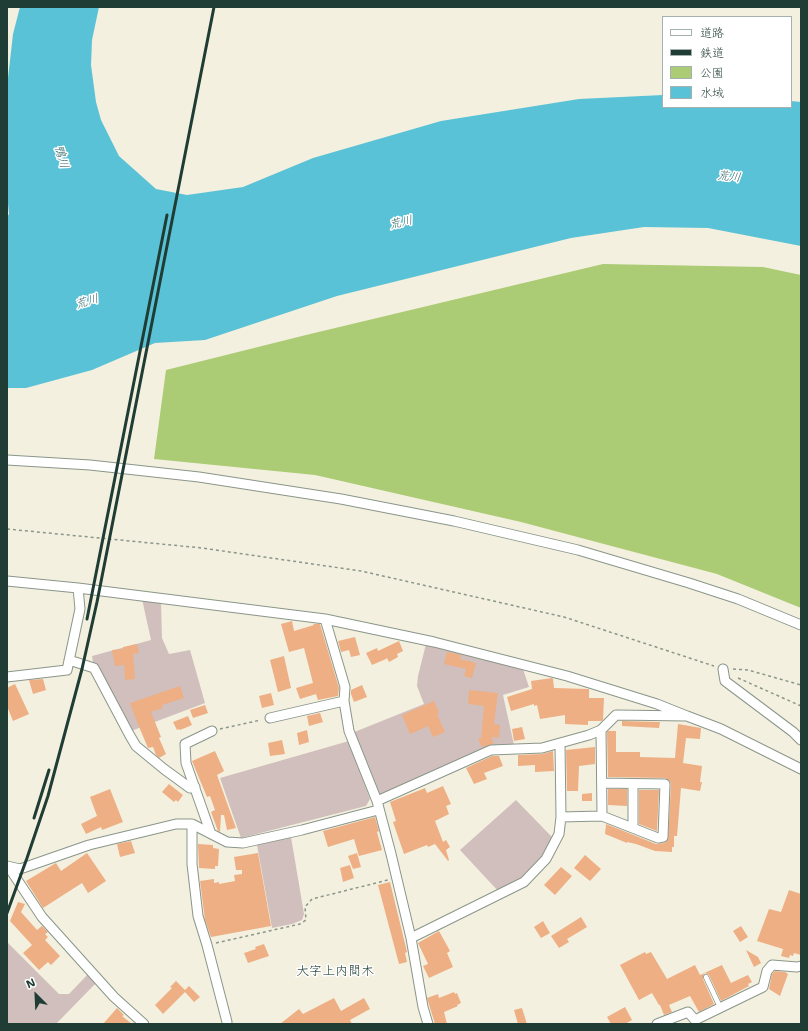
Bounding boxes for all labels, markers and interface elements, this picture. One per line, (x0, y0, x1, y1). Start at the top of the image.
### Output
legend (662, 16, 792, 108)
text: 道路 (700, 25, 724, 41)
text: 鉄道 (700, 45, 724, 61)
text: 公園 (700, 65, 724, 81)
text: 水域 (700, 85, 724, 101)
water label: 鴨川 (51, 143, 71, 171)
water label: 荒川 (716, 168, 742, 186)
water label: 荒川 (388, 213, 414, 233)
water label: 荒川 (73, 292, 101, 312)
district label: 大字上内間木 (296, 964, 374, 980)
north arrow (16, 975, 56, 1015)
text: N (24, 975, 38, 992)

